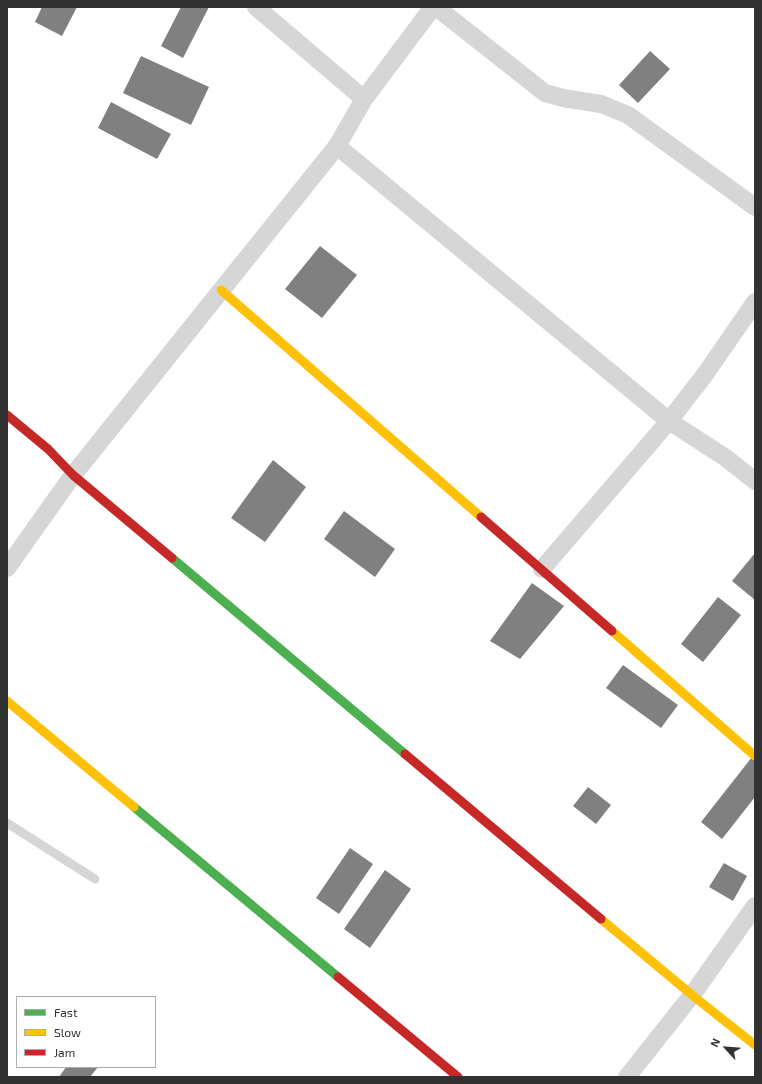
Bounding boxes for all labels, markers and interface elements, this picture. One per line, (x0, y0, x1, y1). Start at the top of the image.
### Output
legend (16, 996, 156, 1068)
text: Fast (54, 1005, 77, 1019)
text: Slow (54, 1025, 81, 1039)
north arrow (706, 1028, 746, 1068)
text: N (707, 1036, 722, 1049)
text: Jam (54, 1045, 75, 1059)

